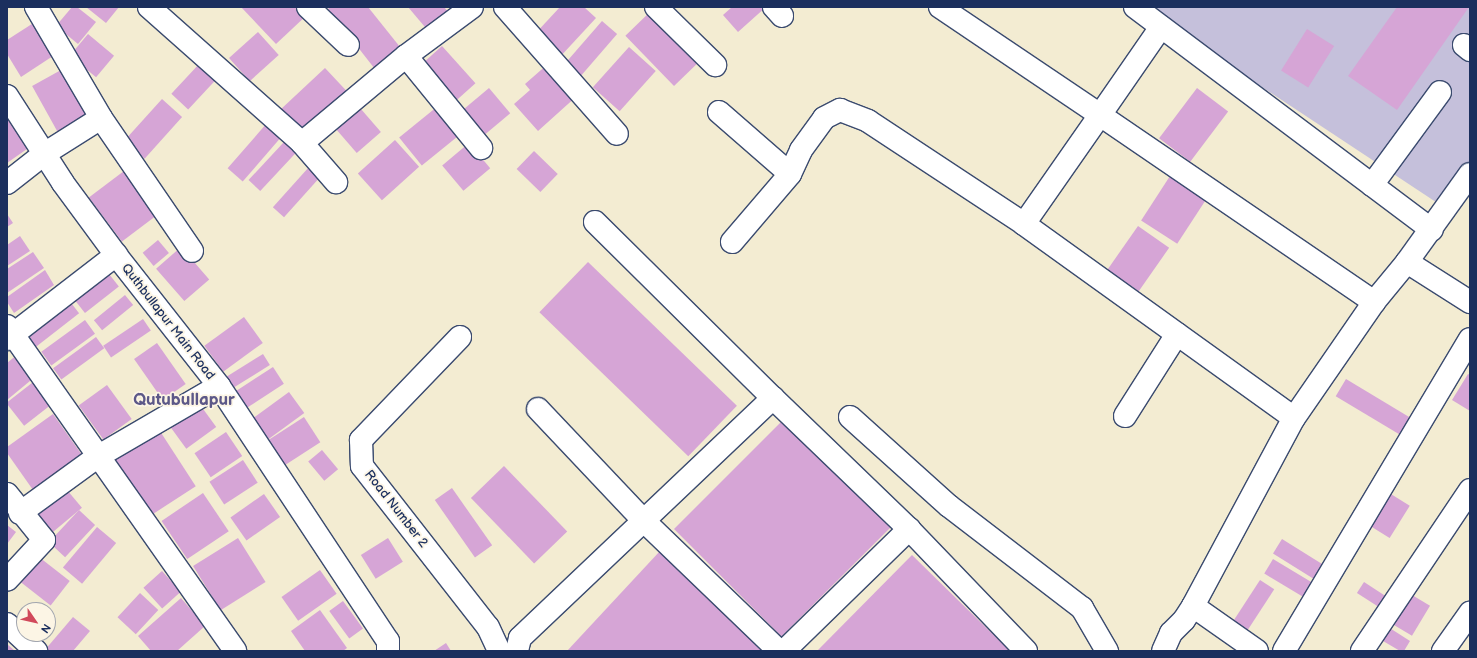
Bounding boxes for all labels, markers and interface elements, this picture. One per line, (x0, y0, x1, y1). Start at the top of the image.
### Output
street label: Quthbullapur Main Road (118, 261, 218, 383)
district label: Qutubullapur (133, 391, 235, 411)
street label: Road Number 2 (361, 467, 431, 551)
north arrow (16, 602, 56, 642)
text: N (38, 621, 53, 635)

